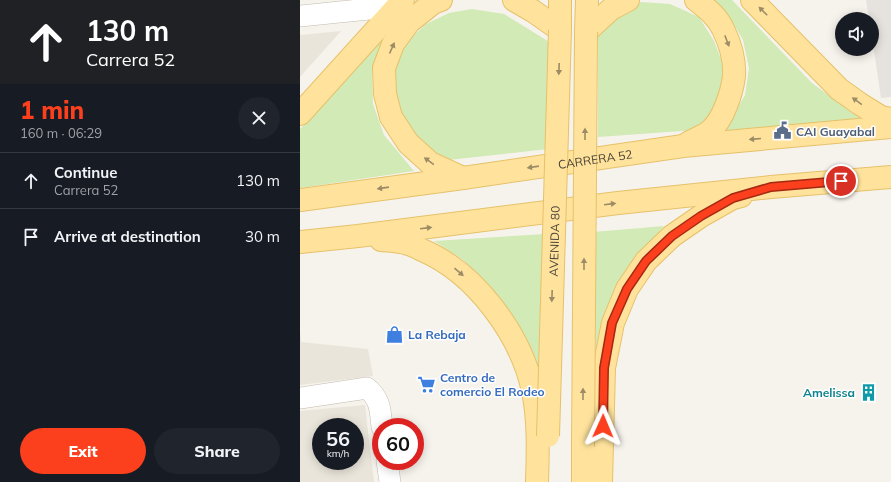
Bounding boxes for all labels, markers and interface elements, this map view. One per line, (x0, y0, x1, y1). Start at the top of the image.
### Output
one-way arrow (758, 7, 768, 16)
map controls (835, 12, 879, 56)
button: sound (835, 12, 879, 56)
text: 130 m (86, 13, 169, 48)
icon: ahead (20, 16, 72, 68)
one-way arrow (725, 35, 731, 47)
one-way arrow (389, 42, 395, 53)
text: Carrera 52 (86, 48, 175, 71)
one-way arrow (556, 63, 562, 76)
text: 1 min (20, 95, 84, 125)
button: close (238, 97, 280, 139)
one-way arrow (851, 97, 862, 106)
public building icon: CAI Guayabal (773, 121, 793, 141)
place label: CAI Guayabal (796, 124, 875, 139)
text: 160 m · 06:29 (20, 125, 102, 141)
one-way arrow (582, 127, 588, 140)
one-way arrow (749, 136, 761, 143)
street label: CARRERA 52 (557, 146, 633, 172)
one-way arrow (423, 156, 434, 165)
text: Continue (54, 163, 117, 182)
one-way arrow (527, 164, 539, 170)
pin (824, 164, 858, 198)
icon: ahead (20, 170, 42, 192)
icon: arrive (830, 170, 852, 192)
text: 130 m (236, 171, 280, 190)
text: Carrera 52 (54, 182, 118, 198)
one-way arrow (377, 185, 389, 191)
one-way arrow (604, 201, 616, 207)
street label: AVENIDA 80 (545, 205, 562, 277)
one-way arrow (420, 224, 432, 231)
icon: arrive (20, 226, 42, 248)
text: Arrive at destination (54, 227, 201, 246)
text: 30 m (245, 227, 280, 246)
one-way arrow (581, 257, 587, 270)
one-way arrow (454, 268, 464, 277)
one-way arrow (549, 290, 555, 303)
shop icon: La Rebaja (385, 324, 405, 344)
place label: La Rebaja (408, 327, 466, 342)
place label: Centro de comercio El Rodeo (440, 370, 545, 399)
supermarket icon: Centro de comercio El Rodeo (417, 374, 437, 394)
building icon: Amelissa (858, 382, 878, 402)
place label: Amelissa (803, 385, 855, 400)
one-way arrow (580, 387, 586, 400)
position arrow (582, 405, 624, 447)
speed limit sign: 60 (372, 418, 424, 470)
text: 56 (326, 426, 350, 451)
button: Exit (20, 428, 146, 474)
button: Share (154, 428, 280, 474)
text: km/h (327, 447, 349, 460)

